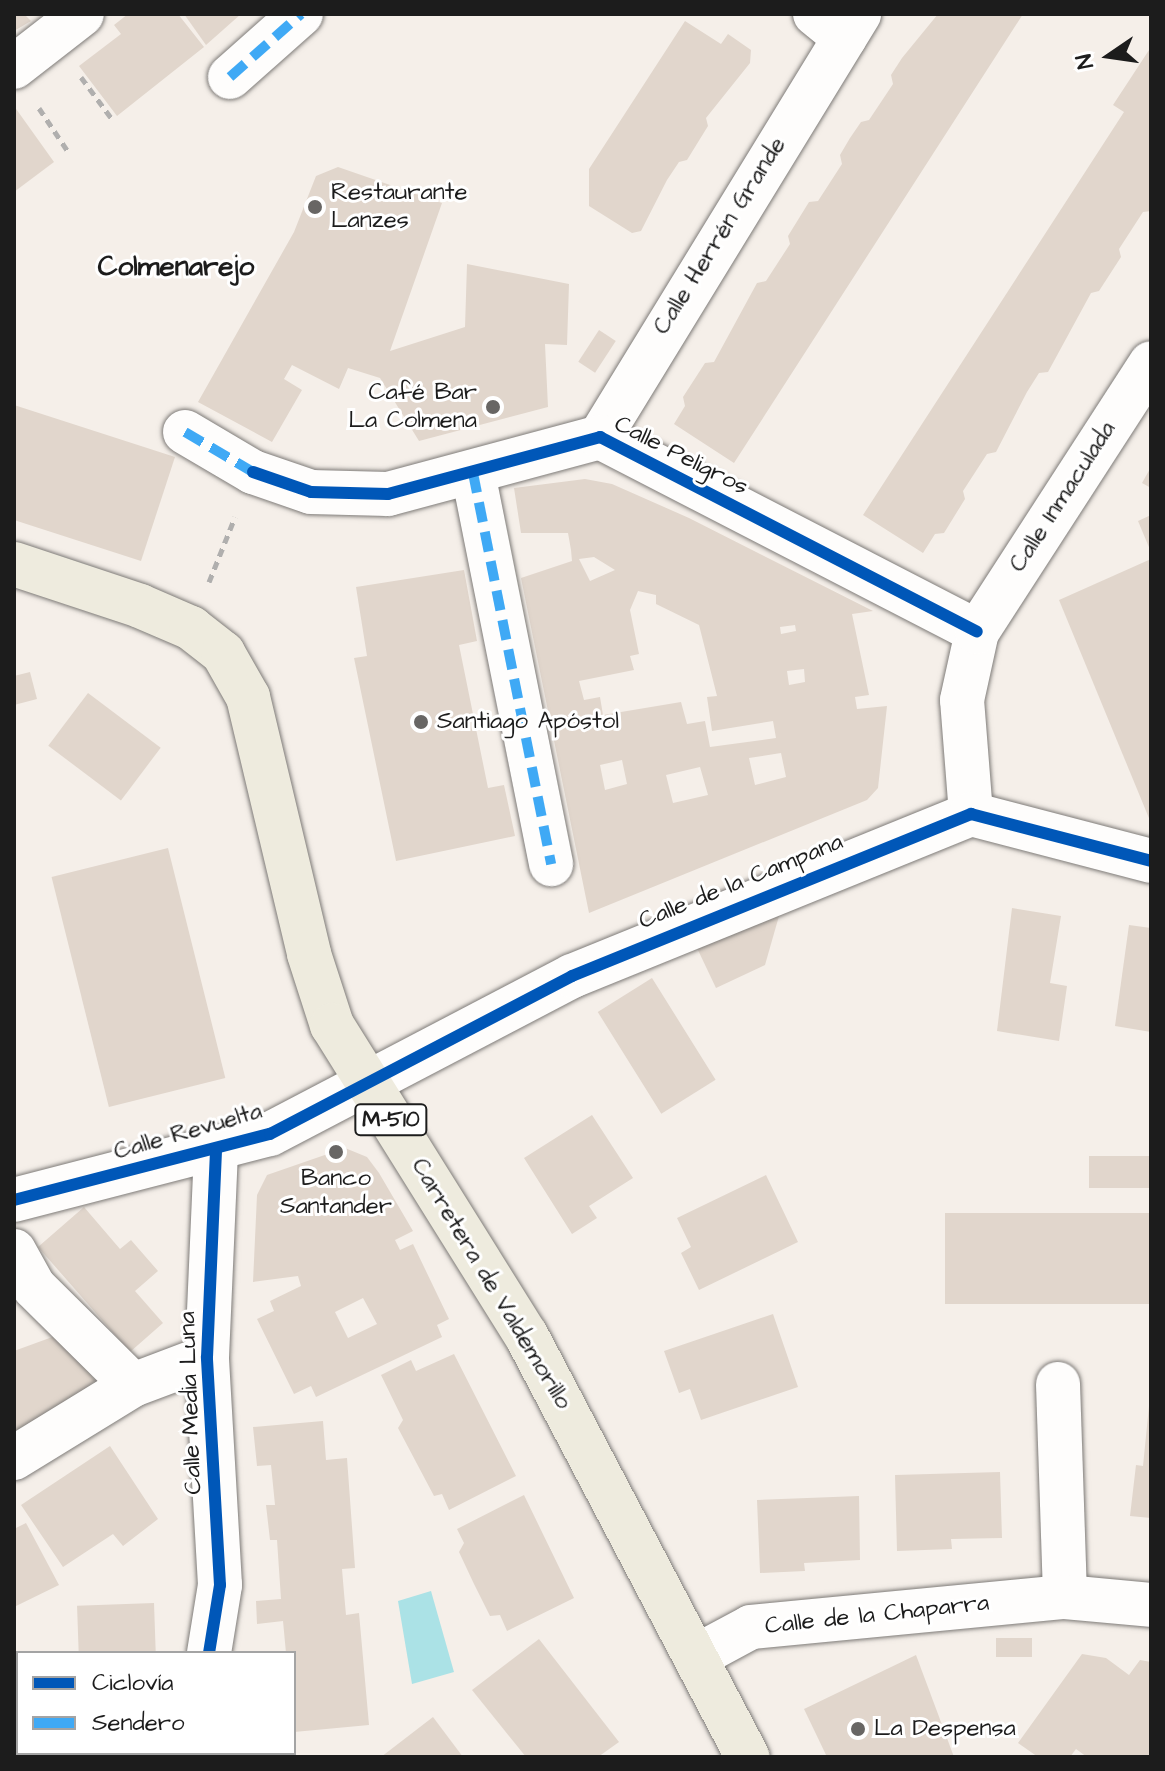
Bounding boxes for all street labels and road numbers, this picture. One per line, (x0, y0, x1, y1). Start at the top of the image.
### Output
street label: Calle Herrén Grande (648, 132, 792, 340)
street label: Calle Peligros (609, 410, 753, 502)
street label: Calle Inmaculada (1004, 416, 1122, 578)
street label: Calle de la Campana (635, 828, 847, 936)
street label: Calle Revuelta (111, 1097, 265, 1167)
road number: M-510 (353, 1102, 429, 1138)
street label: Carretera de Valdemorillo (405, 1153, 577, 1415)
street label: Calle Media Luna (173, 1311, 209, 1495)
street label: Calle de la Chaparra (764, 1589, 990, 1641)

